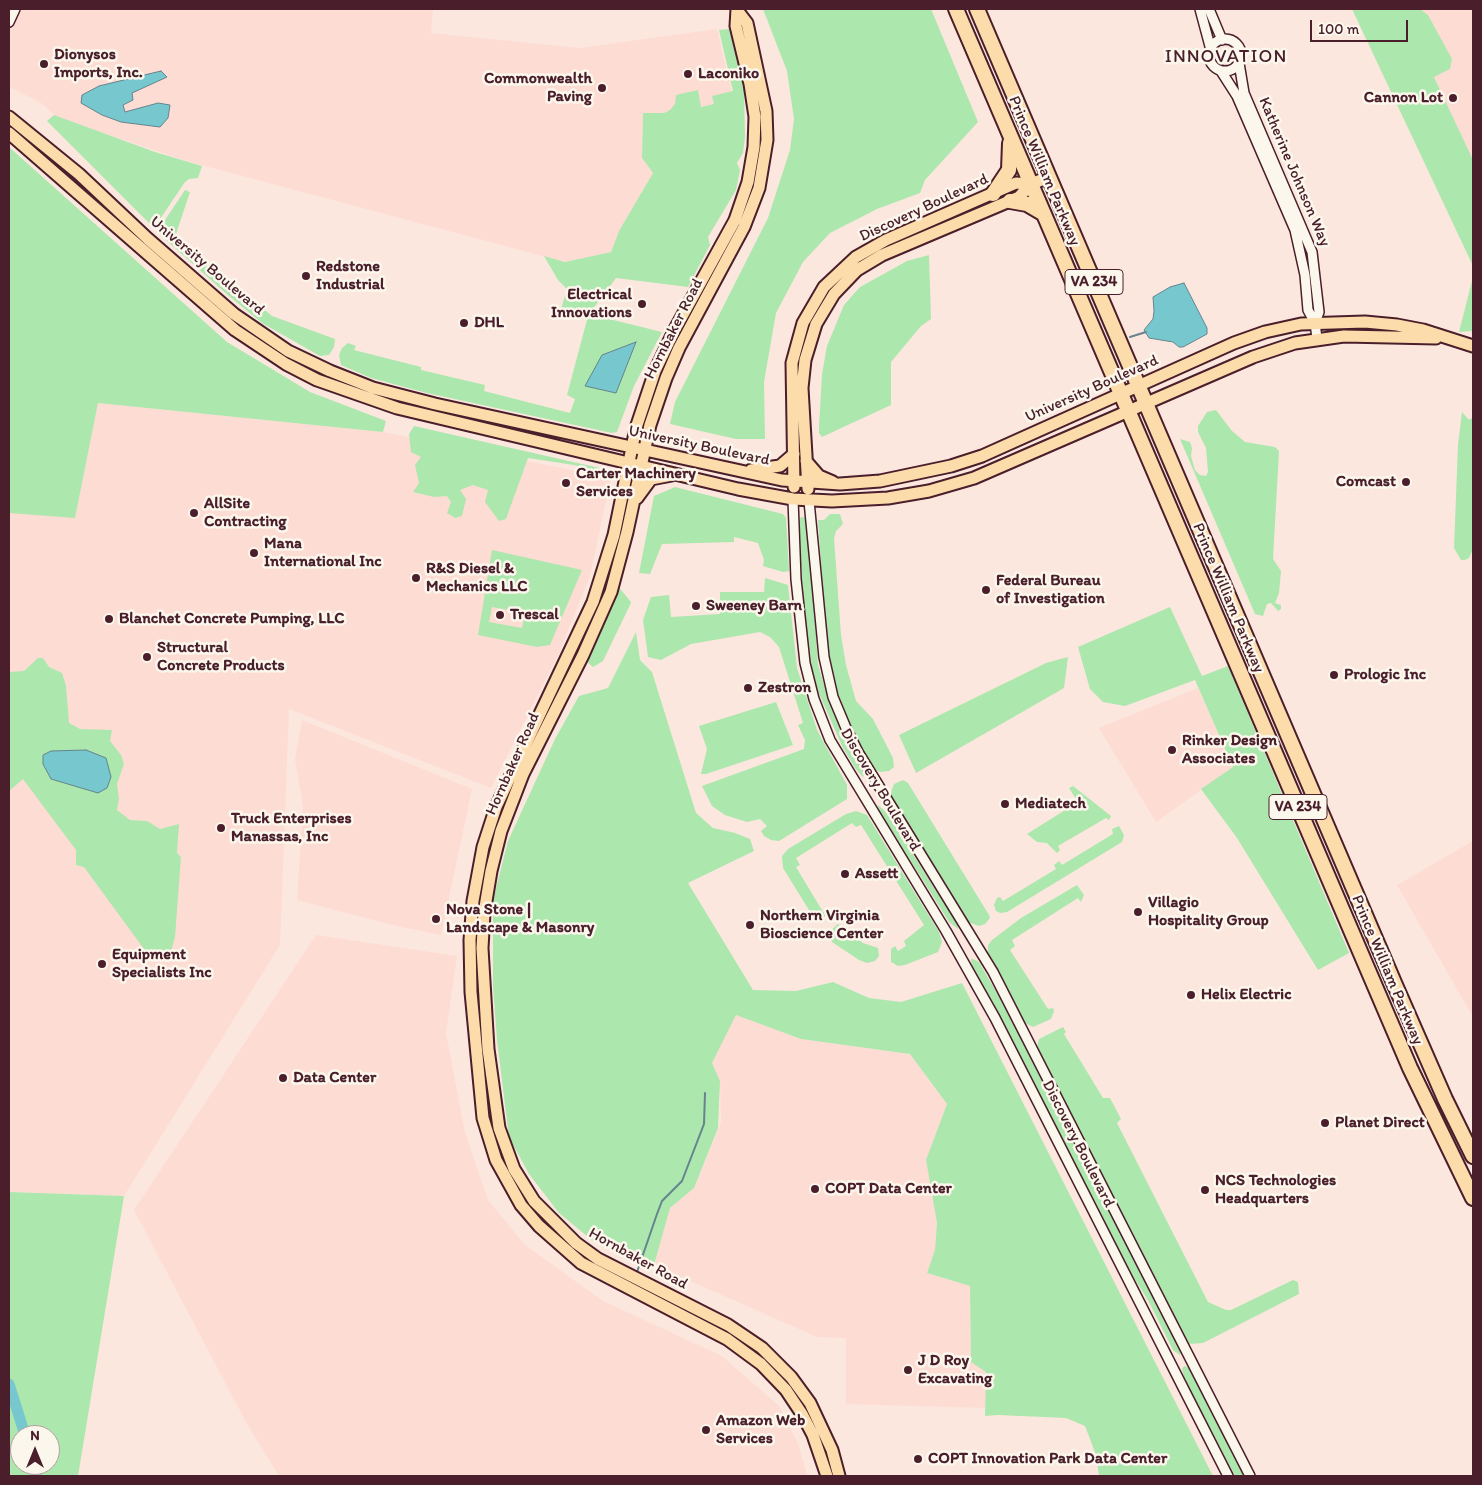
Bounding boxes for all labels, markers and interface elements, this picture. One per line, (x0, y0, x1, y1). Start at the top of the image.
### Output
scale bar (1312, 10, 1410, 42)
text: 100 m (1318, 20, 1359, 38)
place label: Dionysos Imports, Inc. (54, 45, 143, 83)
district label: INNOVATION (1163, 46, 1289, 68)
marker: Dionysos Imports, Inc. (38, 58, 50, 70)
place label: Laconiko (698, 64, 759, 84)
marker: Laconiko (682, 68, 694, 80)
place label: Commonwealth Paving (484, 69, 592, 107)
marker: Commonwealth Paving (596, 82, 608, 94)
place label: Cannon Lot (1364, 88, 1443, 108)
marker: Cannon Lot (1447, 92, 1459, 104)
street label: Prince William Parkway (1004, 93, 1084, 249)
street label: Katherine Johnson Way (1254, 94, 1334, 250)
street label: Discovery Boulevard (856, 170, 992, 246)
street label: University Boulevard (146, 212, 268, 320)
place label: Redstone Industrial (316, 257, 385, 295)
marker: Redstone Industrial (300, 270, 312, 282)
road number: VA 234 (1065, 270, 1123, 294)
street label: Hornbaker Road (640, 275, 708, 383)
place label: Electrical Innovations (551, 285, 632, 323)
marker: Electrical Innovations (636, 298, 648, 310)
place label: DHL (474, 313, 504, 333)
marker: DHL (458, 317, 470, 329)
street label: University Boulevard (1022, 351, 1162, 427)
street label: University Boulevard (627, 422, 771, 470)
place label: Carter Machinery Services (576, 464, 696, 502)
place label: Comcast (1336, 472, 1396, 492)
marker: Comcast (1400, 476, 1412, 488)
marker: Carter Machinery Services (560, 477, 572, 489)
place label: AllSite Contracting (204, 494, 287, 532)
marker: AllSite Contracting (188, 507, 200, 519)
street label: Prince William Parkway (1188, 520, 1268, 676)
place label: Mana International Inc (264, 534, 381, 572)
marker: Mana International Inc (248, 547, 260, 559)
place label: R&S Diesel & Mechanics LLC (426, 559, 528, 597)
place label: Federal Bureau of Investigation (996, 571, 1105, 609)
marker: R&S Diesel & Mechanics LLC (410, 572, 422, 584)
marker: Federal Bureau of Investigation (980, 584, 992, 596)
place label: Sweeney Barn (706, 596, 802, 616)
marker: Sweeney Barn (690, 600, 702, 612)
place label: Trescal (510, 605, 559, 625)
place label: Blanchet Concrete Pumping, LLC (119, 609, 345, 629)
marker: Trescal (494, 609, 506, 621)
marker: Blanchet Concrete Pumping, LLC (103, 613, 115, 625)
place label: Structural Concrete Products (157, 638, 285, 676)
marker: Structural Concrete Products (141, 651, 153, 663)
place label: Prologic Inc (1344, 665, 1426, 685)
marker: Prologic Inc (1328, 669, 1340, 681)
place label: Zestron (758, 678, 811, 698)
marker: Zestron (742, 682, 754, 694)
street label: Hornbaker Road (482, 710, 544, 818)
street label: Discovery Boulevard (836, 725, 924, 855)
place label: Rinker Design Associates (1182, 731, 1277, 769)
marker: Rinker Design Associates (1166, 744, 1178, 756)
place label: Mediatech (1015, 794, 1086, 814)
road number: VA 234 (1269, 794, 1327, 820)
marker: Mediatech (999, 798, 1011, 810)
place label: Truck Enterprises Manassas, Inc (231, 809, 352, 847)
marker: Truck Enterprises Manassas, Inc (215, 822, 227, 834)
place label: Assett (855, 864, 899, 884)
marker: Assett (839, 868, 851, 880)
street label: Prince William Parkway (1347, 892, 1427, 1048)
place label: Villagio Hospitality Group (1148, 893, 1269, 931)
place label: Nova Stone | Landscape & Masonry (446, 900, 594, 938)
place label: Northern Virginia Bioscience Center (760, 906, 883, 944)
marker: Villagio Hospitality Group (1132, 906, 1144, 918)
marker: Nova Stone | Landscape & Masonry (430, 913, 442, 925)
marker: Northern Virginia Bioscience Center (744, 919, 756, 931)
place label: Equipment Specialists Inc (112, 945, 212, 983)
marker: Equipment Specialists Inc (96, 958, 108, 970)
place label: Helix Electric (1201, 985, 1291, 1005)
marker: Helix Electric (1185, 989, 1197, 1001)
place label: Data Center (293, 1068, 376, 1088)
marker: Data Center (277, 1072, 289, 1084)
street label: Discovery Boulevard (1038, 1077, 1118, 1211)
place label: Planet Direct (1335, 1113, 1425, 1133)
marker: Planet Direct (1319, 1117, 1331, 1129)
place label: NCS Technologies Headquarters (1215, 1171, 1336, 1209)
place label: COPT Data Center (825, 1179, 952, 1199)
marker: COPT Data Center (809, 1183, 821, 1195)
marker: NCS Technologies Headquarters (1199, 1184, 1211, 1196)
street label: Hornbaker Road (585, 1224, 691, 1294)
place label: J D Roy Excavating (918, 1351, 992, 1389)
marker: J D Roy Excavating (902, 1364, 914, 1376)
place label: Amazon Web Services (716, 1411, 805, 1449)
marker: Amazon Web Services (700, 1424, 712, 1436)
north arrow (10, 1425, 60, 1475)
text: N (30, 1427, 40, 1444)
place label: COPT Innovation Park Data Center (928, 1449, 1167, 1469)
marker: COPT Innovation Park Data Center (912, 1453, 924, 1465)

